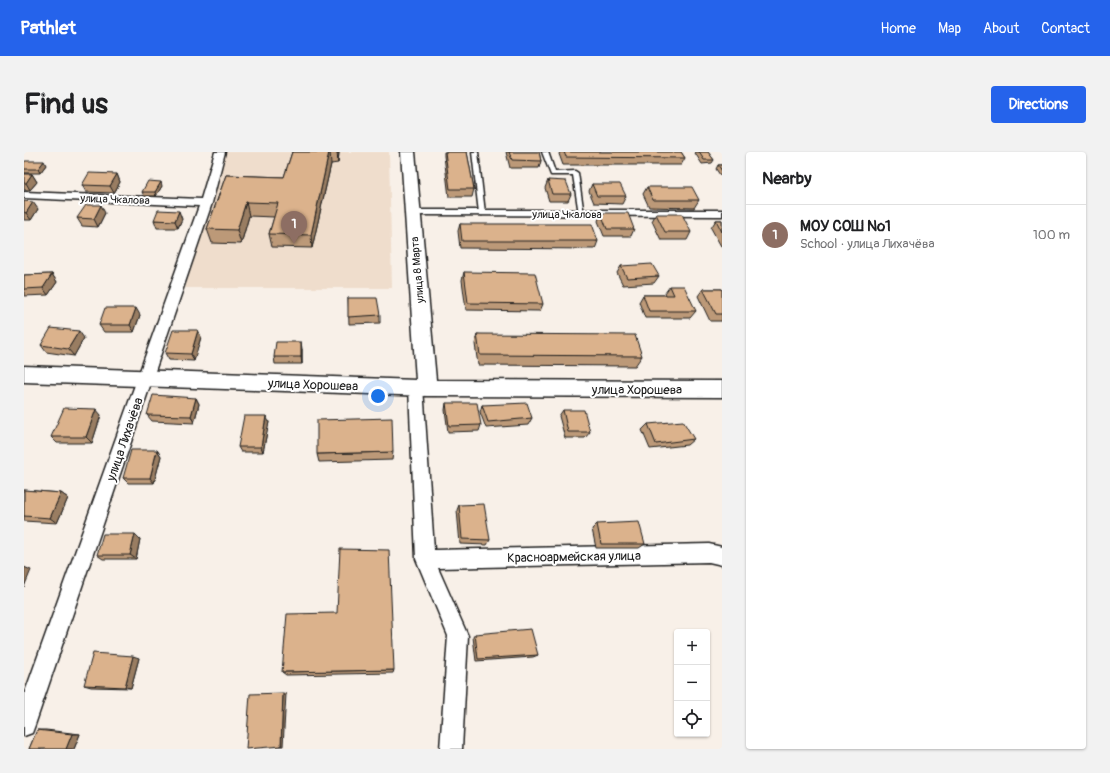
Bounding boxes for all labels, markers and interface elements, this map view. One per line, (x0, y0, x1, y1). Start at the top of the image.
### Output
text: Pathlet (20, 16, 76, 40)
text: Home (881, 20, 916, 37)
text: Map (938, 20, 961, 37)
text: About (983, 20, 1019, 37)
text: Contact (1041, 20, 1090, 37)
button: Directions (991, 86, 1086, 123)
text: Find us (24, 87, 108, 122)
text: Nearby (762, 168, 811, 189)
street label: улица Чкалова (79, 192, 150, 207)
street label: улица Чкалова (531, 208, 602, 221)
pin: 1 (281, 211, 307, 244)
text: МОУ СОШ №1 (800, 217, 891, 236)
text: 1 (772, 227, 778, 243)
text: 100 m (1033, 227, 1070, 243)
street label: улица 8 Марта (408, 236, 427, 305)
text: School · улица Лихачёва (800, 236, 935, 252)
street label: улица Хорошева (267, 375, 358, 395)
street label: улица Хорошева (591, 382, 682, 398)
your location (368, 386, 388, 406)
street label: улица Лихачёва (103, 395, 147, 484)
street label: Красноармейская улица (507, 548, 641, 566)
map controls (674, 629, 710, 737)
button: + (674, 629, 710, 665)
button: − (674, 665, 710, 701)
button: locate (674, 701, 710, 737)

